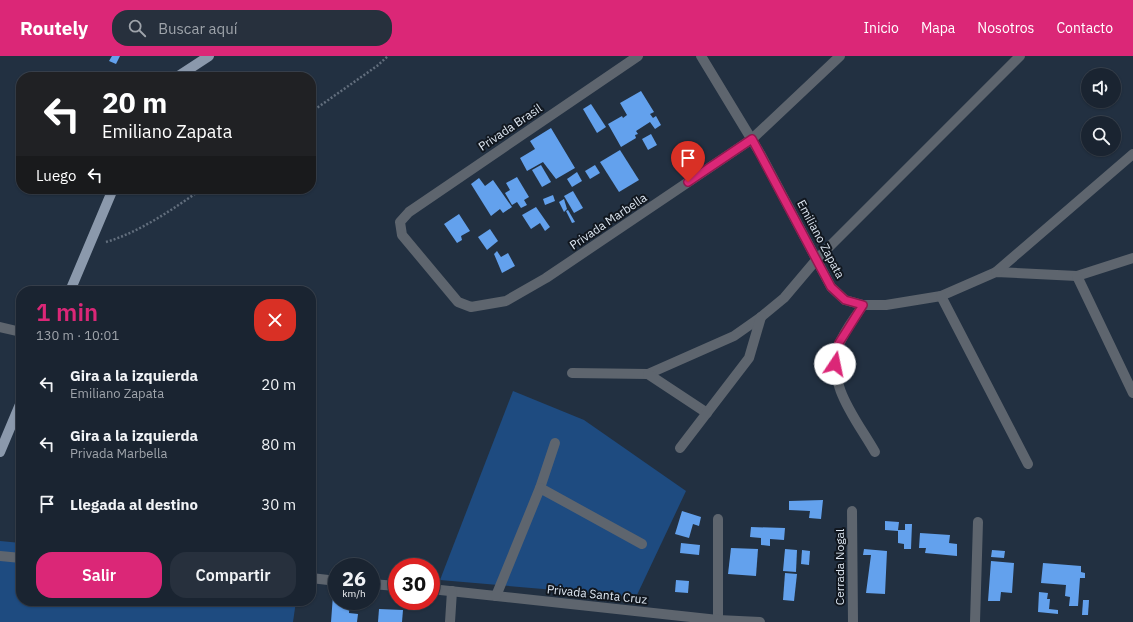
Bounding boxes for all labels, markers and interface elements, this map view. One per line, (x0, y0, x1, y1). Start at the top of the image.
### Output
search box (112, 10, 392, 46)
text: Routely (20, 16, 88, 40)
icon: search (126, 17, 148, 39)
text: Buscar aquí (158, 19, 237, 38)
text: Inicio (863, 19, 899, 37)
text: Mapa (921, 19, 955, 37)
text: Nosotros (977, 19, 1034, 37)
text: Contacto (1056, 19, 1113, 37)
map controls (1081, 68, 1121, 156)
button: sound (1081, 68, 1121, 108)
text: 20 m (102, 84, 167, 121)
icon: left (36, 88, 88, 140)
street label: Privada Brasil (475, 100, 545, 154)
button: search (1081, 116, 1121, 156)
text: Emiliano Zapata (102, 120, 232, 143)
pin (671, 141, 705, 182)
icon: arrive (677, 147, 699, 169)
icon: left (84, 164, 106, 186)
text: Luego (36, 166, 76, 185)
street label: Privada Marbella (567, 189, 650, 252)
street label: Emiliano Zapata (794, 197, 848, 281)
text: 1 min (36, 296, 98, 328)
button: close (254, 299, 296, 341)
text: 130 m · 10:01 (36, 327, 119, 344)
position arrow (814, 343, 856, 385)
text: Gira a la izquierda (70, 366, 198, 385)
icon: left (36, 373, 58, 395)
text: 20 m (261, 375, 296, 394)
text: Emiliano Zapata (70, 385, 164, 402)
text: Gira a la izquierda (70, 426, 198, 445)
icon: left (36, 433, 58, 455)
text: 80 m (261, 435, 296, 454)
text: Privada Marbella (70, 445, 167, 462)
icon: arrive (36, 493, 58, 515)
text: Llegada al destino (70, 495, 198, 514)
text: 30 m (261, 495, 296, 514)
street label: Cerrada Nogal (832, 529, 847, 605)
button: Salir (36, 552, 162, 598)
button: Compartir (170, 552, 296, 598)
speed limit sign: 30 (388, 558, 440, 610)
text: 26 (342, 565, 366, 592)
street label: Privada Santa Cruz (546, 581, 648, 607)
text: km/h (342, 587, 366, 600)

